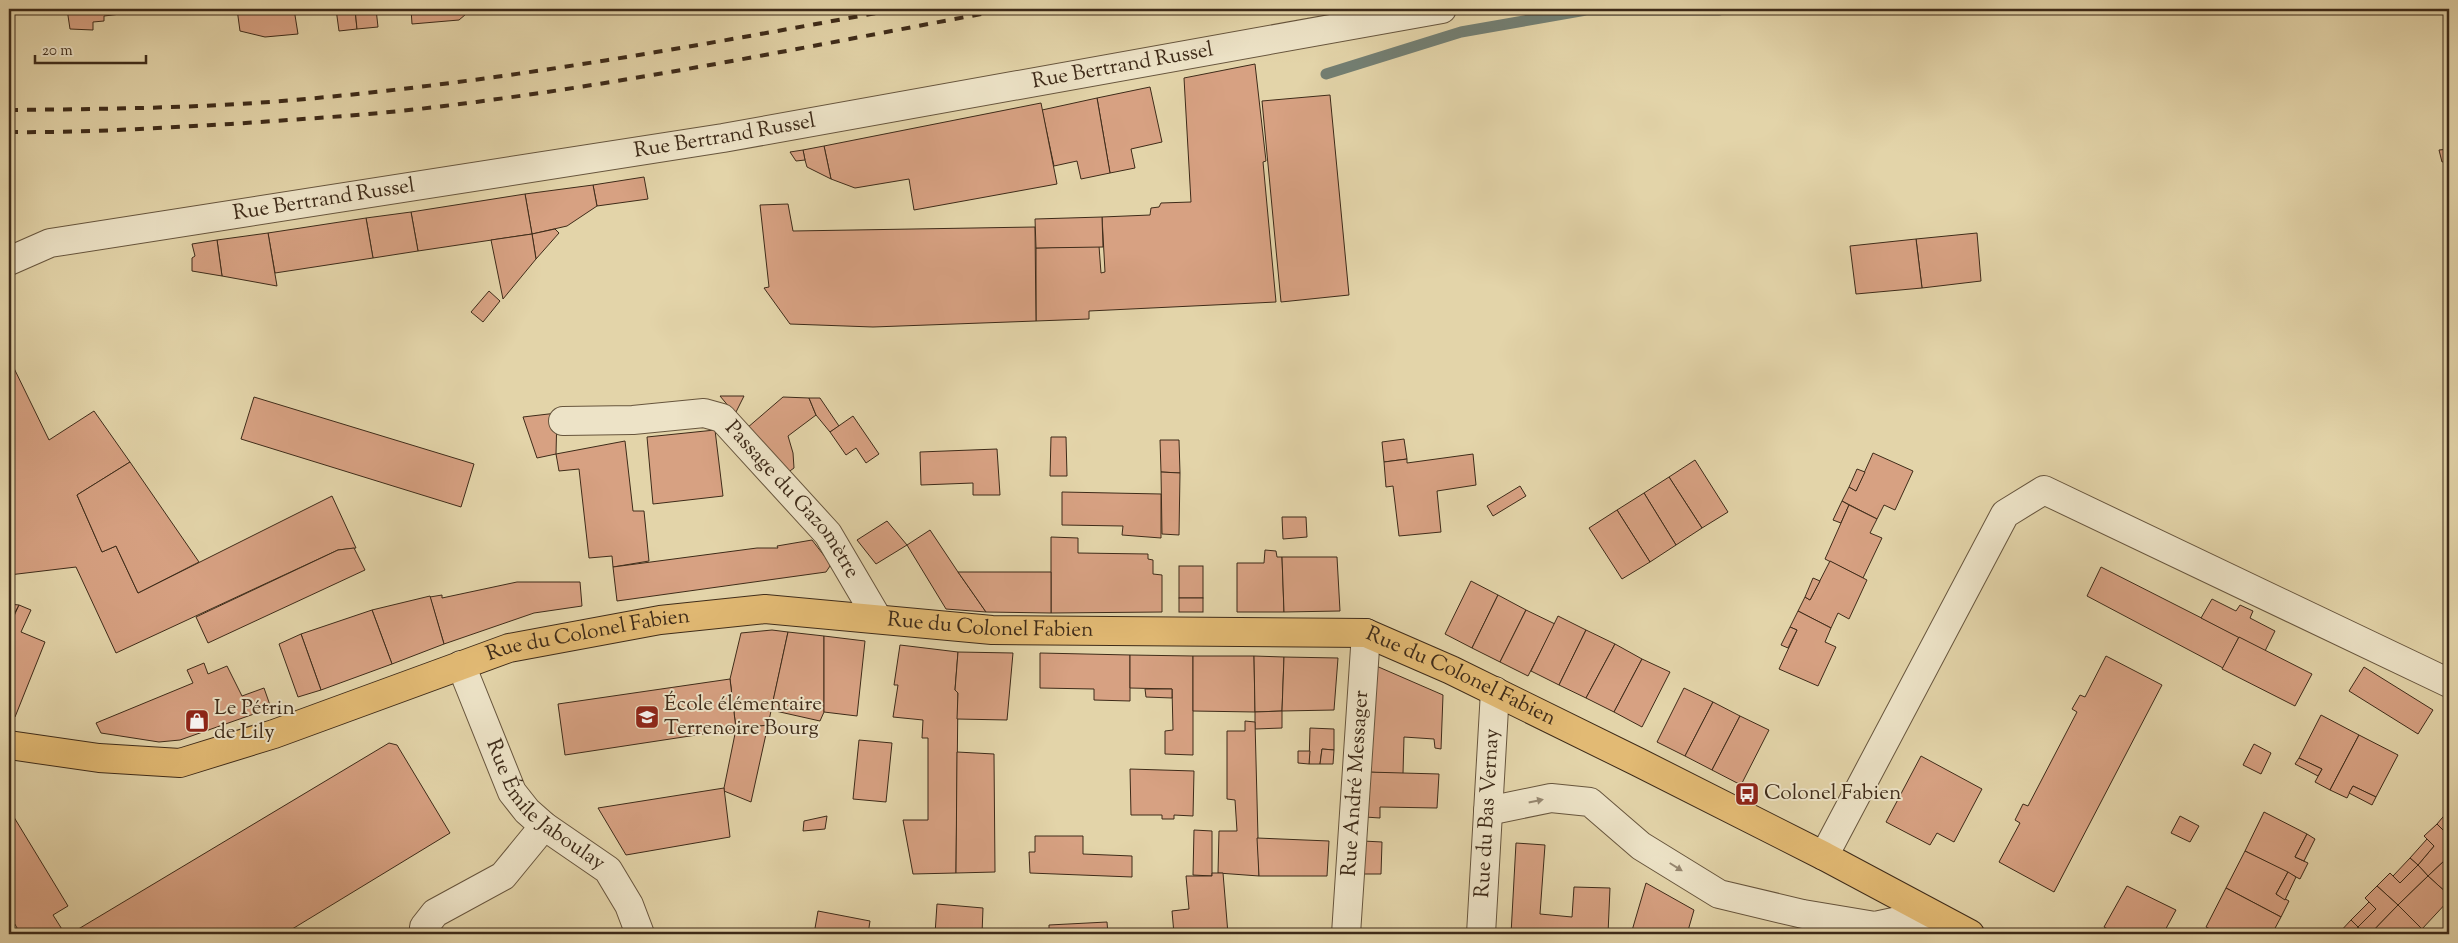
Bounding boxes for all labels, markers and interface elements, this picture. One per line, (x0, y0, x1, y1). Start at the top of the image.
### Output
scale bar (35, 32, 146, 64)
street label: Rue Bertrand Russel (1030, 35, 1216, 97)
text: 20 m (42, 41, 73, 62)
street label: Rue Bertrand Russel (632, 107, 818, 167)
street label: Rue Bertrand Russel (231, 171, 417, 229)
street label: Passage du Gazomètre (717, 415, 866, 585)
street label: Rue du Colonel Fabien (482, 602, 691, 670)
street label: Rue du Colonel Fabien (886, 605, 1094, 646)
street label: Rue du Colonel Fabien (1361, 620, 1561, 734)
street label: Rue André Messager (1335, 689, 1377, 877)
place label: École élémentaire Terrenoire Bourg (664, 690, 822, 744)
place label: Le Pétrin de Lily (214, 694, 295, 748)
school or university icon: École élémentaire Terrenoire Bourg (634, 704, 660, 730)
shop icon: Le Pétrin de Lily (184, 708, 210, 734)
street label: Rue du Bas Vernay (1468, 727, 1508, 899)
street label: Rue Émile Jaboulay (477, 735, 611, 879)
place label: Colonel Fabien (1764, 779, 1901, 809)
bus stop icon: Colonel Fabien (1734, 781, 1760, 807)
one-way arrow (1528, 797, 1544, 805)
one-way arrow (1669, 863, 1682, 872)

